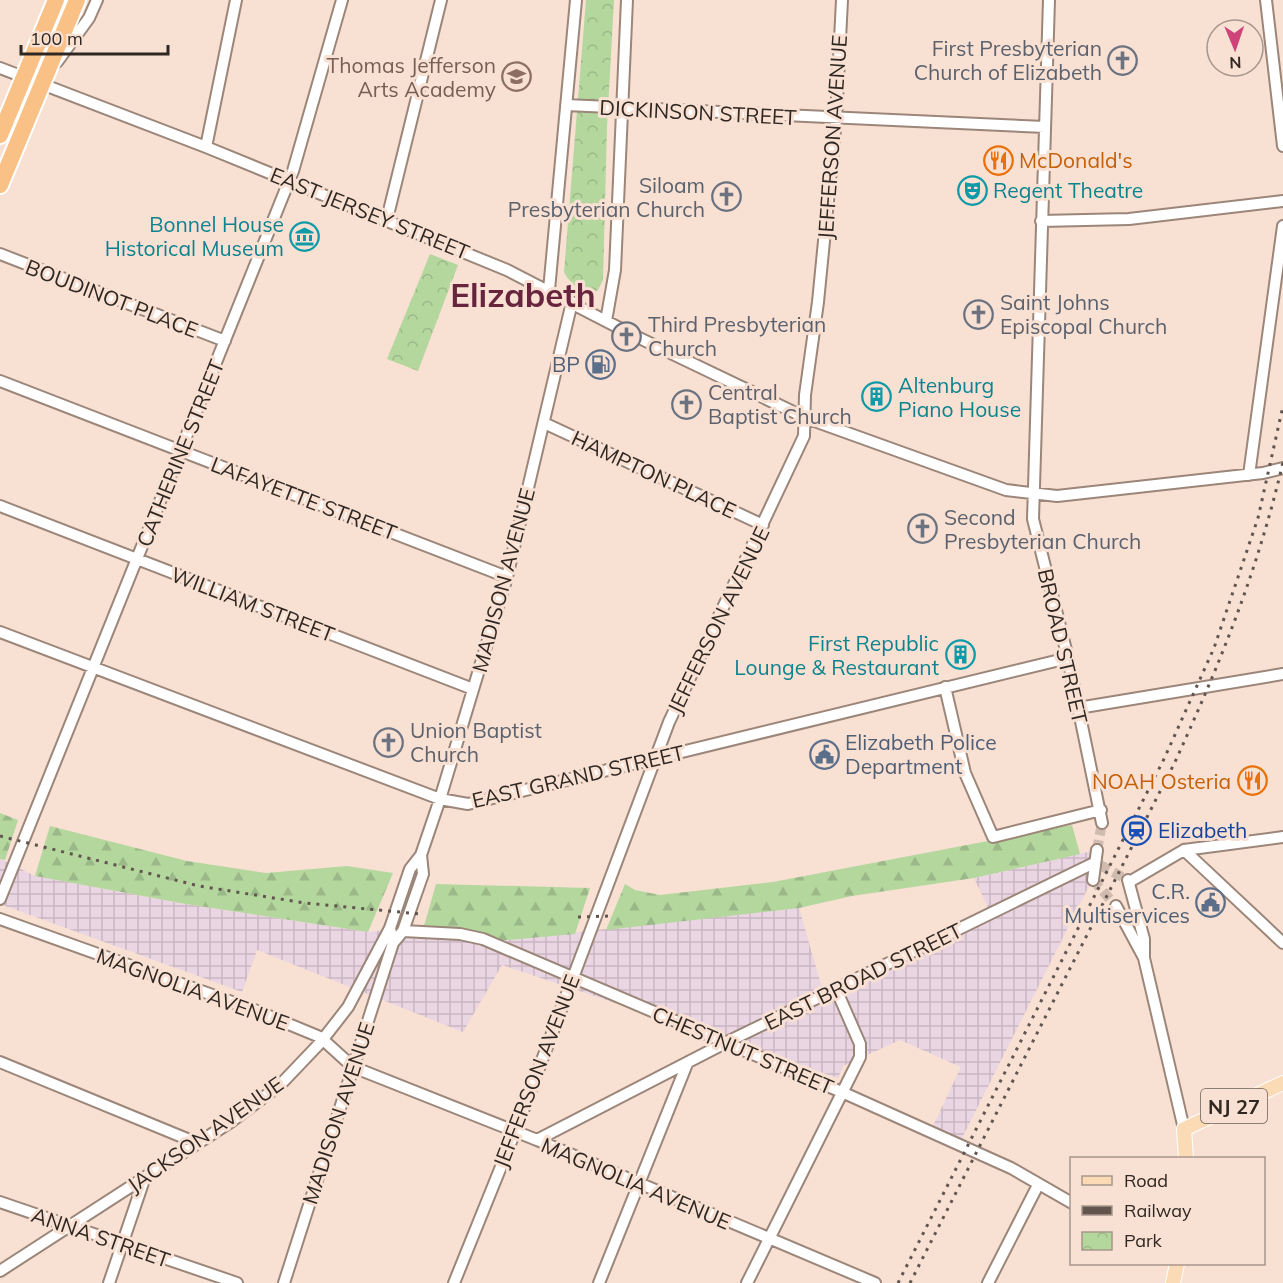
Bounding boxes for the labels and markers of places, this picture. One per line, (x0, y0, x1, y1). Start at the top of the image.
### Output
place label: First Presbyterian Church of Elizabeth (914, 35, 1102, 85)
church icon: First Presbyterian Church of Elizabeth (1107, 44, 1139, 76)
place label: Thomas Jefferson Arts Academy (327, 52, 496, 102)
school or university icon: Thomas Jefferson Arts Academy (501, 61, 533, 93)
restaurant icon: McDonald's (982, 144, 1014, 176)
place label: McDonald's (1019, 147, 1133, 173)
place label: Siloam Presbyterian Church (508, 172, 705, 222)
theatre icon: Regent Theatre (956, 174, 988, 206)
place label: Regent Theatre (993, 177, 1143, 203)
church icon: Siloam Presbyterian Church (710, 181, 742, 213)
place label: Bonnel House Historical Museum (105, 211, 284, 261)
museum icon: Bonnel House Historical Museum (289, 220, 321, 252)
place label: Saint Johns Episcopal Church (1000, 289, 1167, 339)
church icon: Saint Johns Episcopal Church (963, 298, 995, 330)
place label: Third Presbyterian Church (648, 311, 826, 361)
church icon: Third Presbyterian Church (611, 320, 643, 352)
fuel station icon: BP (585, 348, 617, 380)
place label: BP (552, 351, 580, 377)
place label: Altenburg Piano House (898, 372, 1021, 422)
place label: Central Baptist Church (708, 379, 852, 429)
building icon: Altenburg Piano House (861, 381, 893, 413)
church icon: Central Baptist Church (671, 388, 703, 420)
place label: Second Presbyterian Church (944, 504, 1141, 554)
church icon: Second Presbyterian Church (907, 513, 939, 545)
place label: First Republic Lounge & Restaurant (734, 630, 939, 680)
building icon: First Republic Lounge & Restaurant (944, 639, 976, 671)
place label: Union Baptist Church (410, 717, 542, 767)
church icon: Union Baptist Church (373, 726, 405, 758)
place label: Elizabeth Police Department (845, 729, 997, 779)
public building icon: Elizabeth Police Department (808, 738, 840, 770)
restaurant icon: NOAH Osteria (1236, 765, 1268, 797)
place label: NOAH Osteria (1092, 768, 1231, 794)
station icon: Elizabeth (1121, 814, 1153, 846)
place label: Elizabeth (1158, 817, 1247, 843)
place label: C.R. Multiservices (1064, 878, 1190, 928)
public building icon: C.R. Multiservices (1195, 887, 1227, 919)

